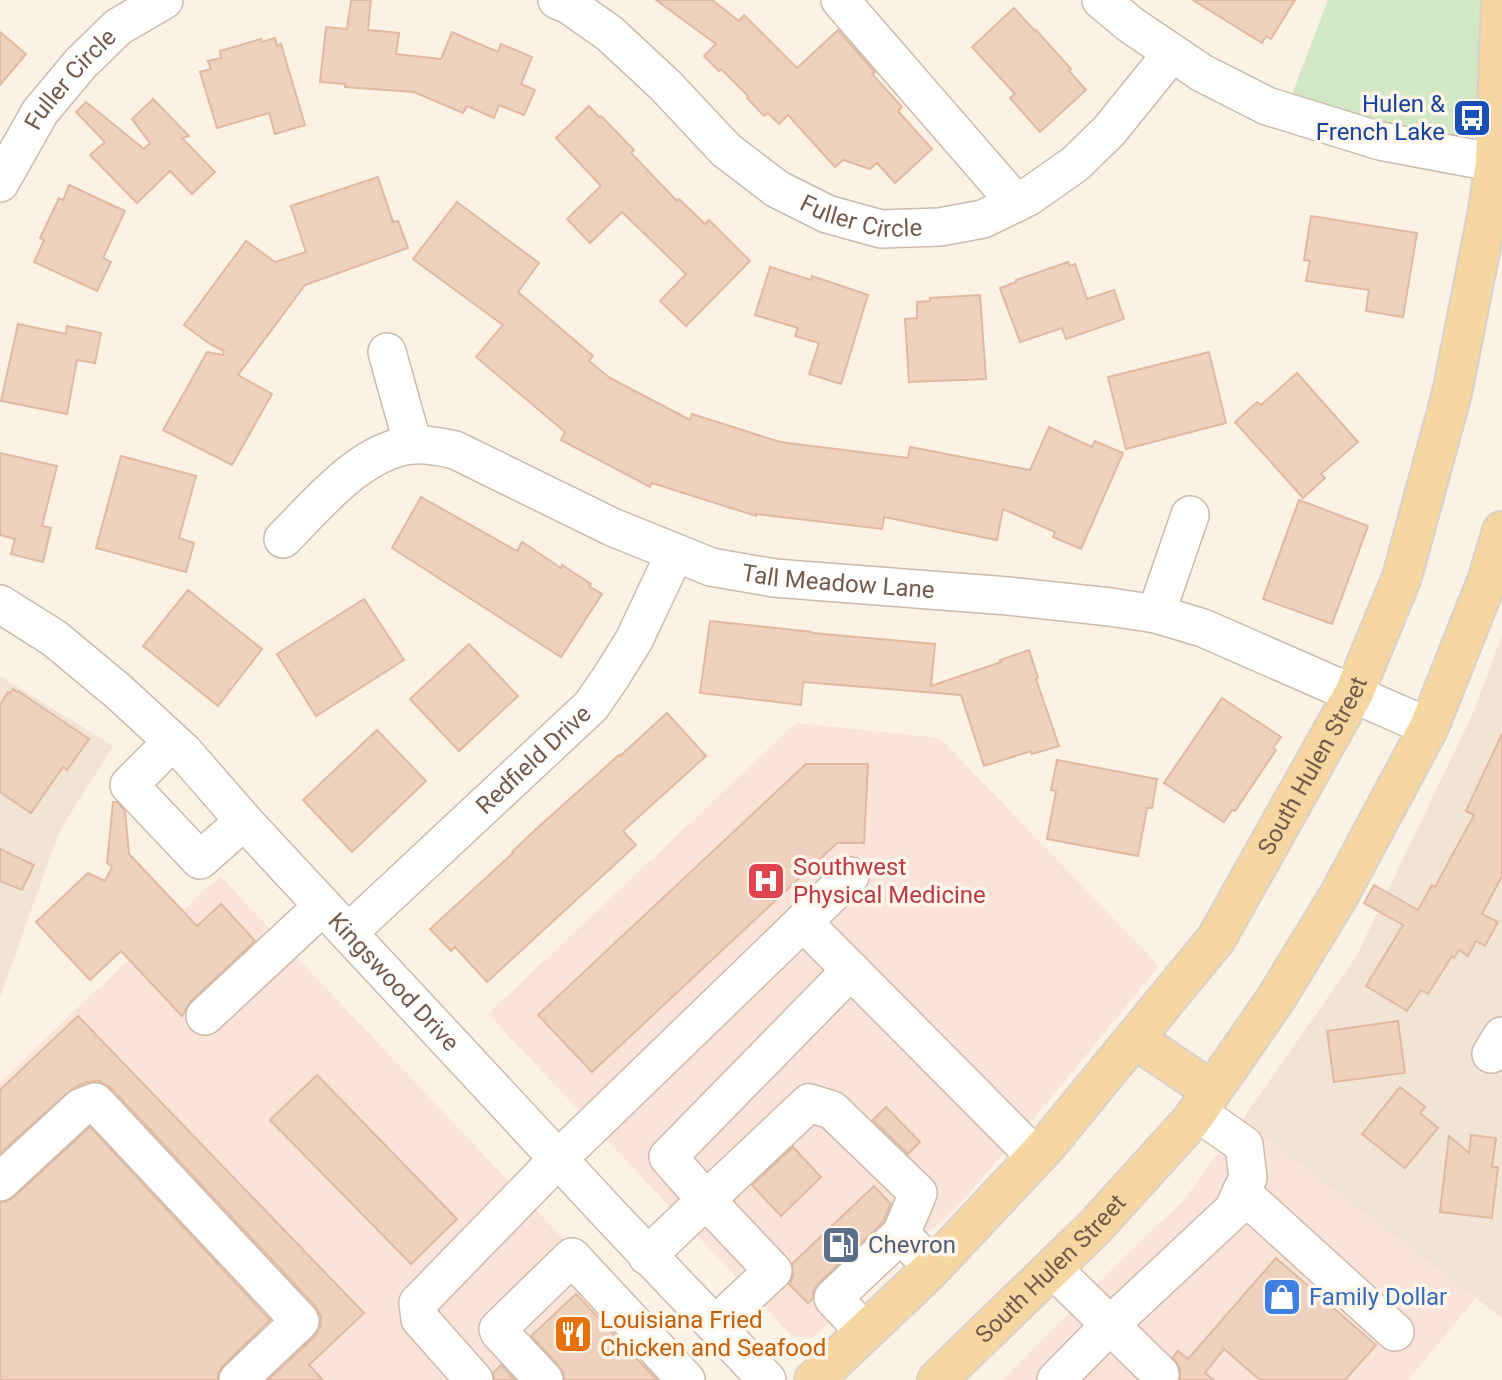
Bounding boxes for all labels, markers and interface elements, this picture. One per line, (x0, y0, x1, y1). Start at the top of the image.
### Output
street label: Fuller Circle (19, 23, 122, 135)
place label: Hulen & French Lake (1316, 90, 1445, 146)
bus stop icon: Hulen & French Lake (1451, 97, 1493, 139)
street label: Fuller Circle (796, 189, 923, 243)
street label: Tall Meadow Lane (739, 559, 936, 604)
street label: South Hulen Street (1252, 672, 1373, 860)
street label: Redfield Drive (471, 699, 597, 820)
place label: Southwest Physical Medicine (793, 853, 986, 909)
hospital icon: Southwest Physical Medicine (745, 860, 787, 902)
street label: Kingswood Drive (322, 907, 465, 1057)
street label: South Hulen Street (970, 1189, 1132, 1349)
fuel station icon: Chevron (820, 1224, 862, 1266)
place label: Chevron (868, 1231, 956, 1259)
shop icon: Family Dollar (1261, 1276, 1303, 1318)
place label: Family Dollar (1309, 1283, 1447, 1311)
place label: Louisiana Fried Chicken and Seafood (600, 1306, 826, 1362)
restaurant icon: Louisiana Fried Chicken and Seafood (552, 1313, 594, 1355)

